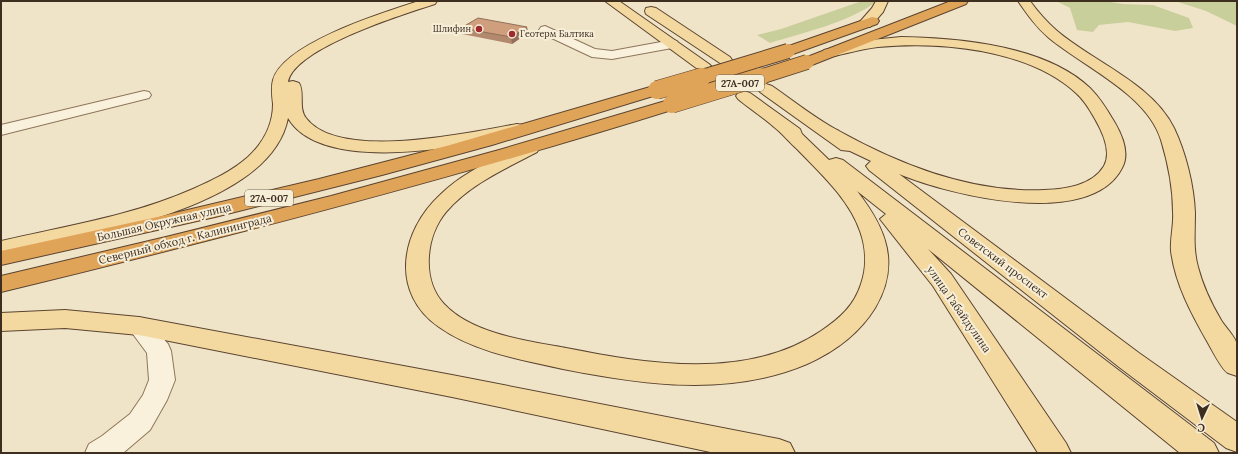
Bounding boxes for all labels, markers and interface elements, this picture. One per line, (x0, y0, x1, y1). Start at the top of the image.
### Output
place label: Шлифин (433, 23, 471, 34)
marker: Шлифин (474, 24, 484, 34)
place label: Геотерм Балтика (520, 28, 594, 39)
marker: Геотерм Балтика (507, 29, 517, 39)
road number: 27А-007 (716, 75, 764, 91)
road number: 27А-007 (245, 190, 293, 206)
street label: Большая Окружная улица (95, 200, 233, 244)
street label: Северный обход г. Калининграда (97, 211, 273, 267)
street label: Советский проспект (955, 224, 1051, 302)
street label: улица Габайдулина (924, 263, 994, 355)
north arrow (1182, 398, 1222, 438)
text: С (1197, 421, 1206, 435)

